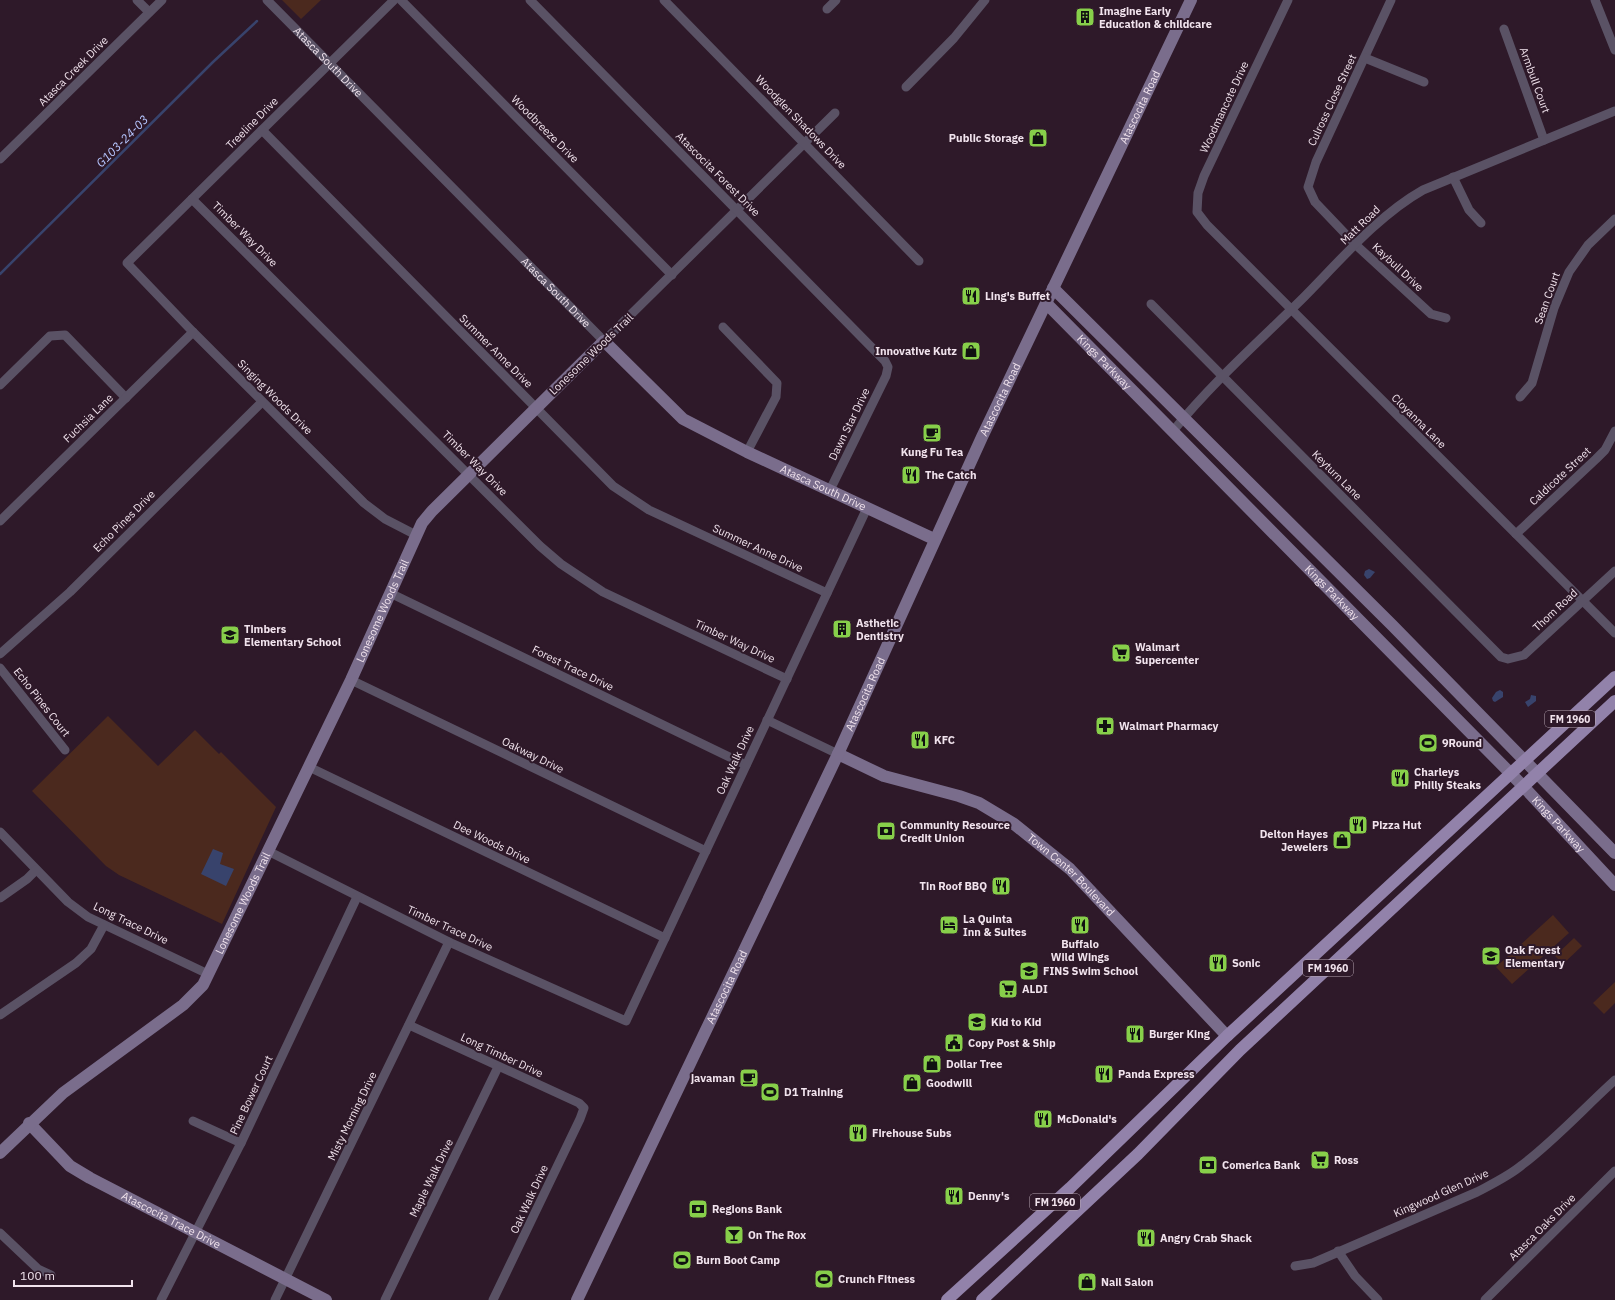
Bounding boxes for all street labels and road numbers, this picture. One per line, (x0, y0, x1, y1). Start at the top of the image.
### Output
street label: Atasca South Drive (290, 24, 366, 100)
street label: Atasca Creek Drive (35, 33, 111, 109)
street label: Armbull Court (1517, 45, 1553, 115)
street label: Culross Close Street (1305, 52, 1359, 148)
street label: Woodmancote Drive (1197, 59, 1251, 155)
street label: Atascocita Road (1116, 68, 1163, 146)
street label: Woodglen Shadows Drive (753, 72, 849, 172)
street label: Woodbreeze Drive (508, 92, 582, 166)
street label: Treeline Drive (223, 94, 281, 152)
street label: Atascocita Forest Drive (673, 129, 763, 219)
street label: Timber Way Drive (209, 198, 281, 270)
street label: Matt Road (1337, 202, 1383, 248)
street label: Kaybull Drive (1370, 240, 1426, 294)
street label: Atasca South Drive (518, 254, 594, 330)
street label: Sean Court (1531, 270, 1563, 326)
street label: Lonesome Woods Trail (546, 310, 636, 398)
street label: Summer Anne Drive (456, 311, 536, 391)
street label: Kings Parkway (1074, 332, 1135, 393)
street label: Singing Woods Drive (235, 357, 315, 437)
street label: Atascocita Road (976, 360, 1023, 438)
street label: Dawn Star Drive (825, 386, 873, 462)
street label: Fuchsia Lane (60, 391, 116, 445)
street label: Cloyanna Lane (1389, 391, 1449, 451)
street label: Timber Way Drive (439, 427, 511, 499)
street label: Caldicote Street (1526, 444, 1594, 508)
street label: Keyturn Lane (1309, 447, 1365, 503)
street label: Atasca South Drive (778, 461, 868, 513)
street label: Echo Pines Drive (90, 487, 158, 555)
street label: Summer Anne Drive (711, 521, 805, 575)
street label: Lonesome Woods Trail (353, 557, 412, 665)
street label: Kings Parkway (1302, 562, 1363, 623)
street label: Thom Road (1530, 586, 1580, 634)
street label: Timber Way Drive (693, 616, 777, 666)
street label: Forest Trace Drive (530, 642, 616, 694)
street label: Atascocita Road (842, 655, 888, 733)
street label: Echo Pines Court (11, 665, 73, 739)
road number: FM 1960 (1545, 711, 1595, 727)
street label: Oak Walk Drive (713, 723, 757, 797)
street label: Oakway Drive (500, 734, 566, 776)
street label: Kings Parkway (1529, 793, 1588, 856)
street label: Dee Woods Drive (451, 817, 533, 867)
street label: Town Center Boulevard (1024, 830, 1118, 919)
street label: Lonesome Woods Trail (212, 850, 273, 956)
street label: Long Trace Drive (91, 899, 171, 947)
street label: Timber Trace Drive (405, 902, 495, 954)
street label: Atascocita Road (703, 948, 750, 1026)
road number: FM 1960 (1303, 960, 1353, 976)
street label: Long Timber Drive (459, 1030, 545, 1080)
street label: Pine Bower Court (227, 1053, 276, 1137)
street label: Misty Morning Drive (324, 1069, 380, 1163)
street label: Maple Walk Drive (406, 1137, 456, 1219)
street label: Oak Walk Drive (507, 1162, 551, 1236)
street label: Kingwood Glen Drive (1391, 1166, 1491, 1220)
street label: Atascocita Trace Drive (119, 1188, 223, 1251)
street label: Atasca Oaks Drive (1506, 1191, 1578, 1263)
road number: FM 1960 (1030, 1194, 1080, 1210)

